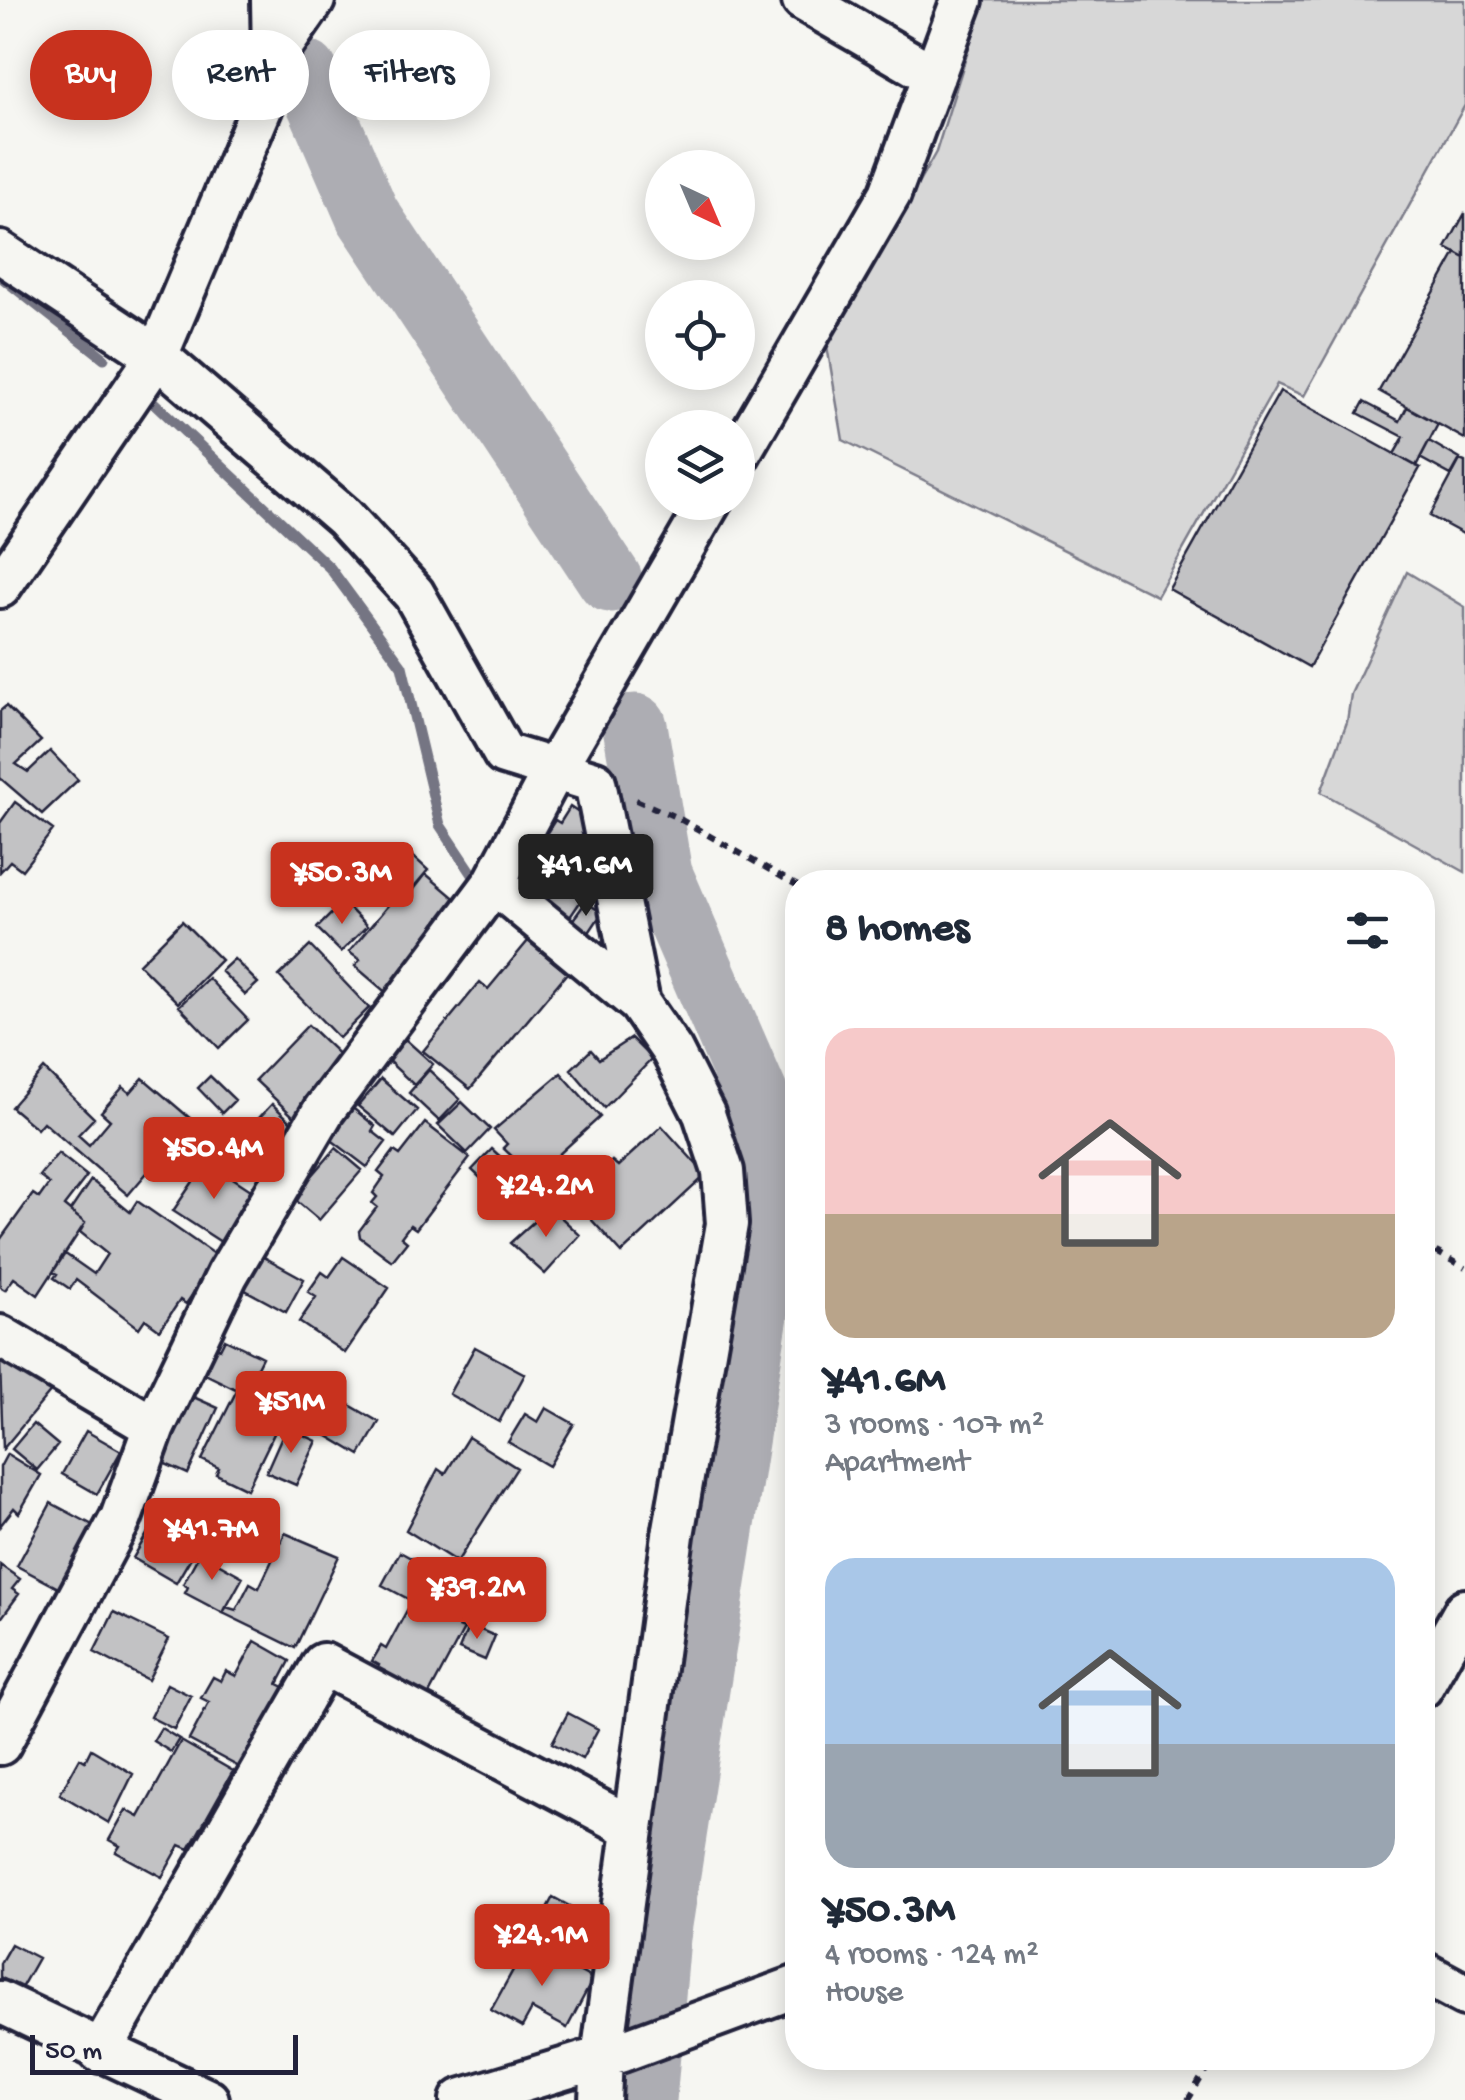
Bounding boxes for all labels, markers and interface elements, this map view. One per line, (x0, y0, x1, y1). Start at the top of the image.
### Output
chip: Buy (30, 30, 152, 120)
chip: Rent (172, 30, 309, 120)
chip: Filters (329, 30, 490, 120)
north arrow (645, 150, 755, 260)
map controls (645, 150, 755, 520)
button: locate (645, 280, 755, 390)
button: layers (645, 410, 755, 520)
pin: ¥41.6M (505, 834, 667, 919)
pin: ¥50.3M (261, 842, 423, 927)
text: ¥41.6M (540, 847, 632, 885)
text: ¥50.3M (293, 855, 391, 893)
icon: filters (1340, 903, 1395, 958)
text: 8 homes (825, 906, 969, 955)
icon: home (1020, 1093, 1200, 1273)
pin: ¥50.4M (133, 1117, 295, 1202)
text: ¥50.4M (165, 1130, 263, 1168)
pin: ¥24.2M (465, 1155, 627, 1240)
text: ¥24.2M (499, 1168, 593, 1206)
text: ¥41.6M (825, 1358, 945, 1407)
pin: ¥51M (232, 1371, 350, 1456)
text: ¥51M (258, 1384, 324, 1422)
text: 3 rooms · 107 m² (825, 1407, 1044, 1445)
text: Apartment (825, 1445, 969, 1483)
pin: ¥41.7M (131, 1498, 293, 1583)
text: ¥41.7M (166, 1511, 258, 1549)
pin: ¥39.2M (396, 1557, 558, 1642)
text: ¥39.2M (429, 1570, 525, 1608)
icon: home (1020, 1623, 1200, 1803)
text: ¥50.3M (825, 1888, 955, 1937)
pin: ¥24.1M (461, 1904, 623, 1989)
text: ¥24.1M (497, 1917, 587, 1955)
text: 4 rooms · 124 m² (825, 1937, 1039, 1975)
text: House (825, 1975, 903, 2013)
scale bar (30, 2030, 298, 2074)
text: 50 m (45, 2036, 102, 2069)

